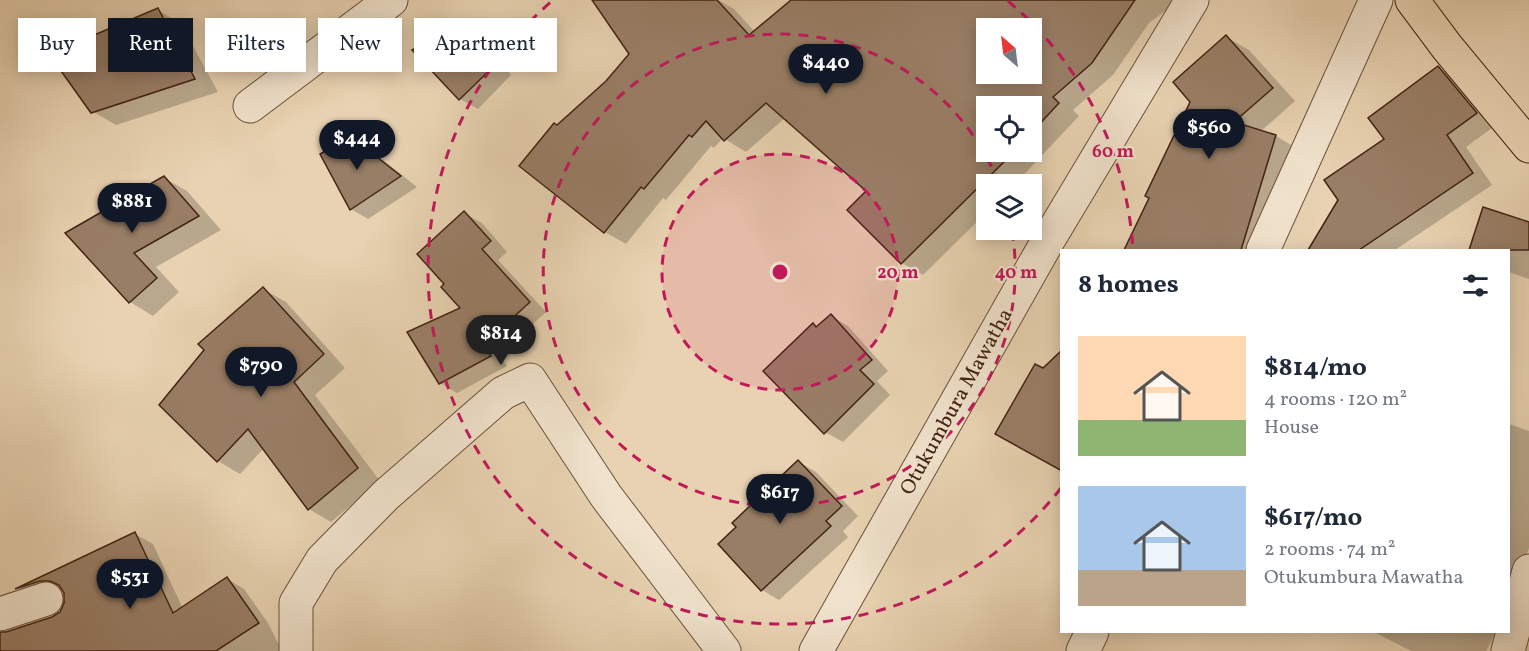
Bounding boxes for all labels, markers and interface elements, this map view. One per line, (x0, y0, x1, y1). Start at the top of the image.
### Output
chip: Buy (18, 18, 96, 72)
chip: Rent (108, 18, 193, 72)
chip: Filters (205, 18, 306, 72)
chip: New (318, 18, 402, 72)
chip: Apartment (414, 18, 557, 72)
north arrow (976, 18, 1042, 84)
map controls (976, 18, 1042, 240)
pin: $440 (790, 44, 862, 95)
text: $440 (802, 49, 850, 77)
button: locate (976, 96, 1042, 162)
pin: $560 (1173, 109, 1245, 160)
text: $560 (1187, 114, 1231, 142)
pin: $444 (321, 120, 393, 171)
text: $444 (333, 125, 381, 153)
text: 60 m (1092, 140, 1134, 165)
button: layers (976, 174, 1042, 240)
pin: $881 (96, 183, 168, 234)
text: $881 (112, 188, 153, 216)
text: 20 m (877, 261, 919, 286)
text: 40 m (995, 261, 1037, 286)
centre of rings (770, 262, 790, 282)
text: 8 homes (1078, 267, 1179, 303)
icon: filters (1459, 269, 1492, 302)
street label: Otukumbura Mawatha (894, 303, 1020, 501)
pin: $814 (465, 315, 537, 366)
text: $814 (480, 320, 522, 348)
pin: $790 (225, 347, 297, 398)
text: $814/mo (1264, 350, 1367, 386)
text: $790 (239, 352, 283, 380)
icon: home (1126, 360, 1198, 432)
text: 4 rooms · 120 m² (1264, 386, 1407, 414)
text: House (1264, 414, 1319, 442)
pin: $617 (744, 474, 816, 525)
text: $617 (760, 479, 800, 507)
text: $617/mo (1264, 500, 1362, 536)
icon: home (1126, 510, 1198, 582)
text: 2 rooms · 74 m² (1264, 536, 1395, 564)
pin: $531 (94, 559, 166, 610)
text: $531 (110, 564, 150, 592)
text: Otukumbura Mawatha (1264, 564, 1463, 592)

